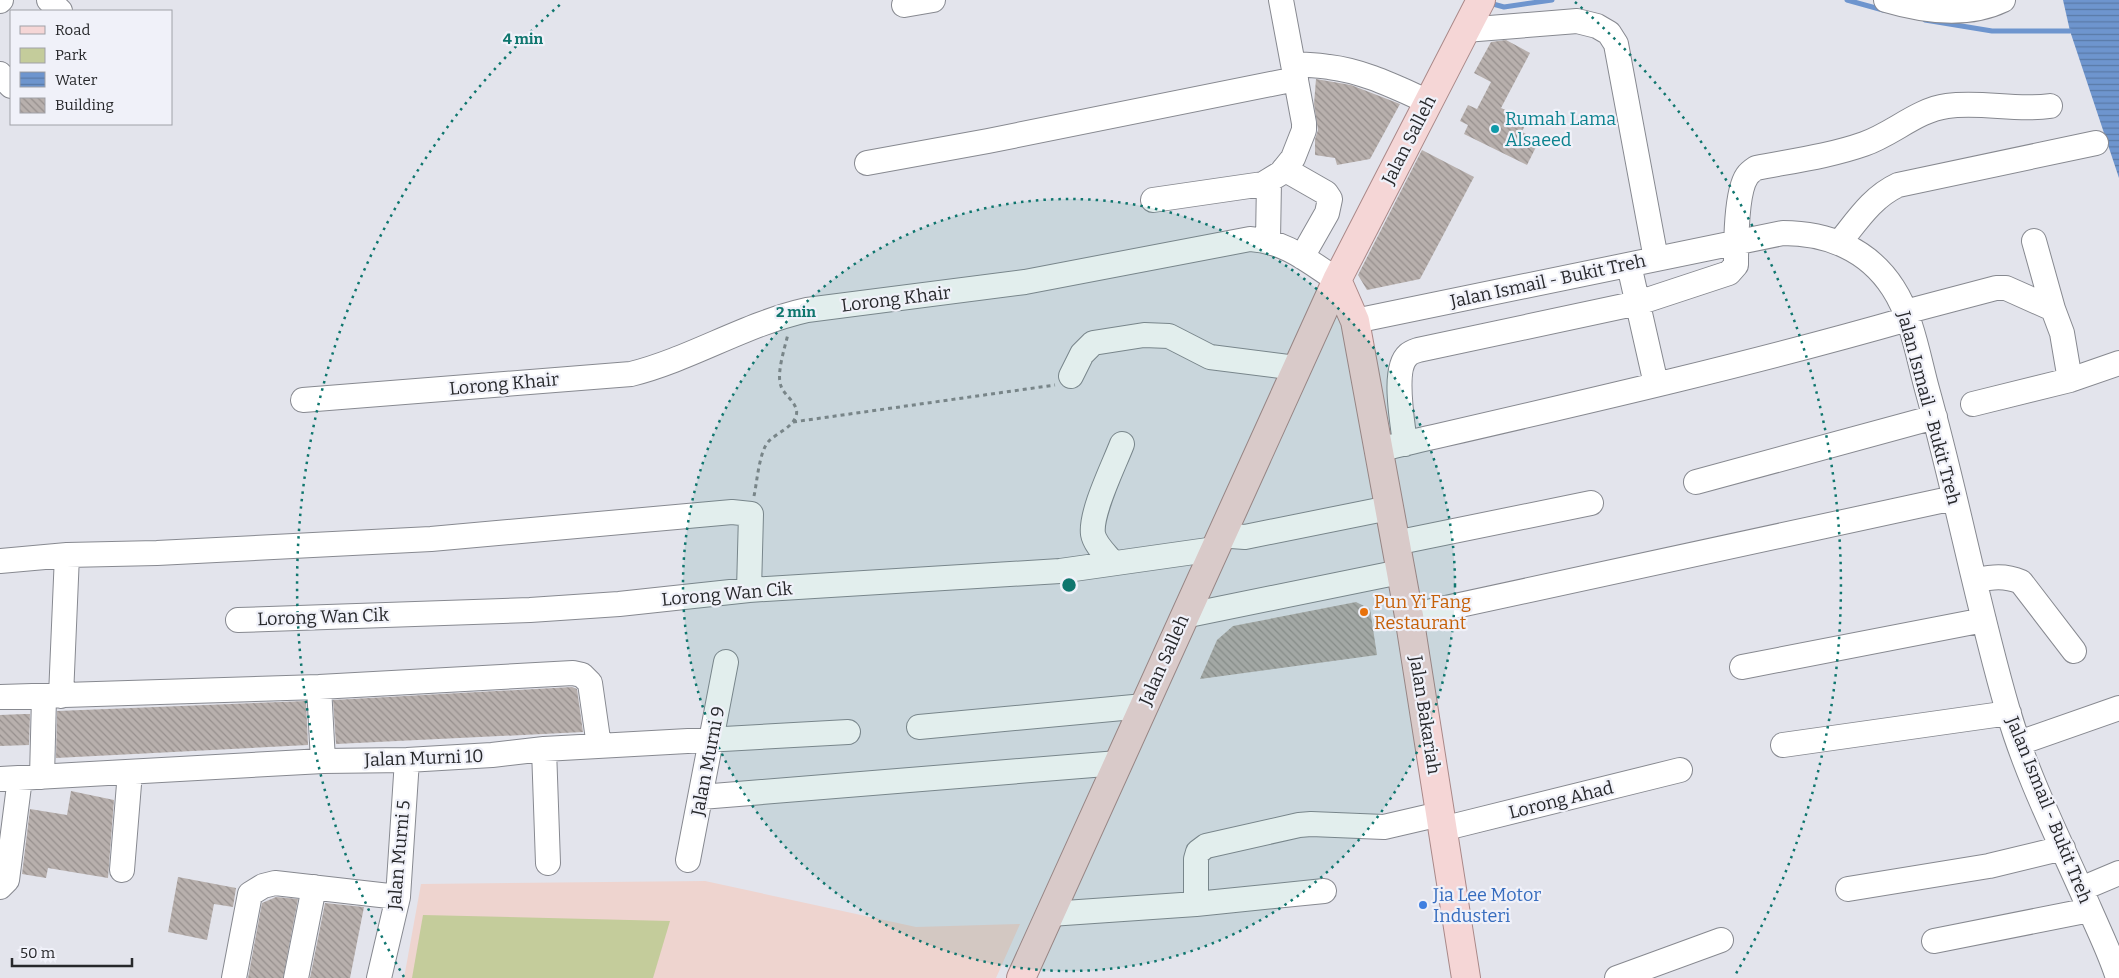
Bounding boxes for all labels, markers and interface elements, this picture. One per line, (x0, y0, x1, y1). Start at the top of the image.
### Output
legend (10, 10, 172, 125)
text: Road (55, 21, 90, 39)
text: 4 min (503, 30, 544, 48)
text: Park (55, 46, 87, 64)
text: Water (55, 71, 98, 89)
street label: Jalan Salleh (1377, 92, 1441, 189)
text: Building (55, 96, 114, 114)
place label: Rumah Lama Alsaeed (1505, 108, 1616, 151)
marker: Rumah Lama Alsaeed (1489, 123, 1501, 135)
street label: Jalan Ismail - Bukit Treh (1447, 250, 1648, 313)
street label: Lorong Khair (840, 281, 952, 317)
text: 2 min (776, 303, 816, 321)
street label: Jalan Ismail - Bukit Treh (1892, 308, 1965, 507)
street label: Lorong Khair (448, 368, 560, 400)
centre of rings (1060, 576, 1078, 594)
street label: Lorong Wan Cik (661, 577, 794, 611)
place label: Pun Yi Fang Restaurant (1374, 591, 1471, 634)
street label: Lorong Wan Cik (257, 604, 390, 630)
marker: Pun Yi Fang Restaurant (1358, 606, 1370, 618)
street label: Jalan Salleh (1134, 611, 1194, 710)
street label: Jalan Bakariah (1405, 653, 1445, 776)
street label: Jalan Murni 9 (686, 704, 729, 819)
street label: Jalan Ismail - Bukit Treh (2001, 713, 2097, 907)
street label: Jalan Murni 10 (363, 745, 484, 771)
street label: Lorong Ahad (1506, 776, 1616, 824)
street label: Jalan Murni 5 (383, 799, 415, 912)
place label: Jia Lee Motor Industeri (1432, 884, 1541, 927)
marker: Jia Lee Motor Industeri (1417, 899, 1429, 911)
scale bar (12, 936, 132, 968)
text: 50 m (20, 944, 56, 962)

